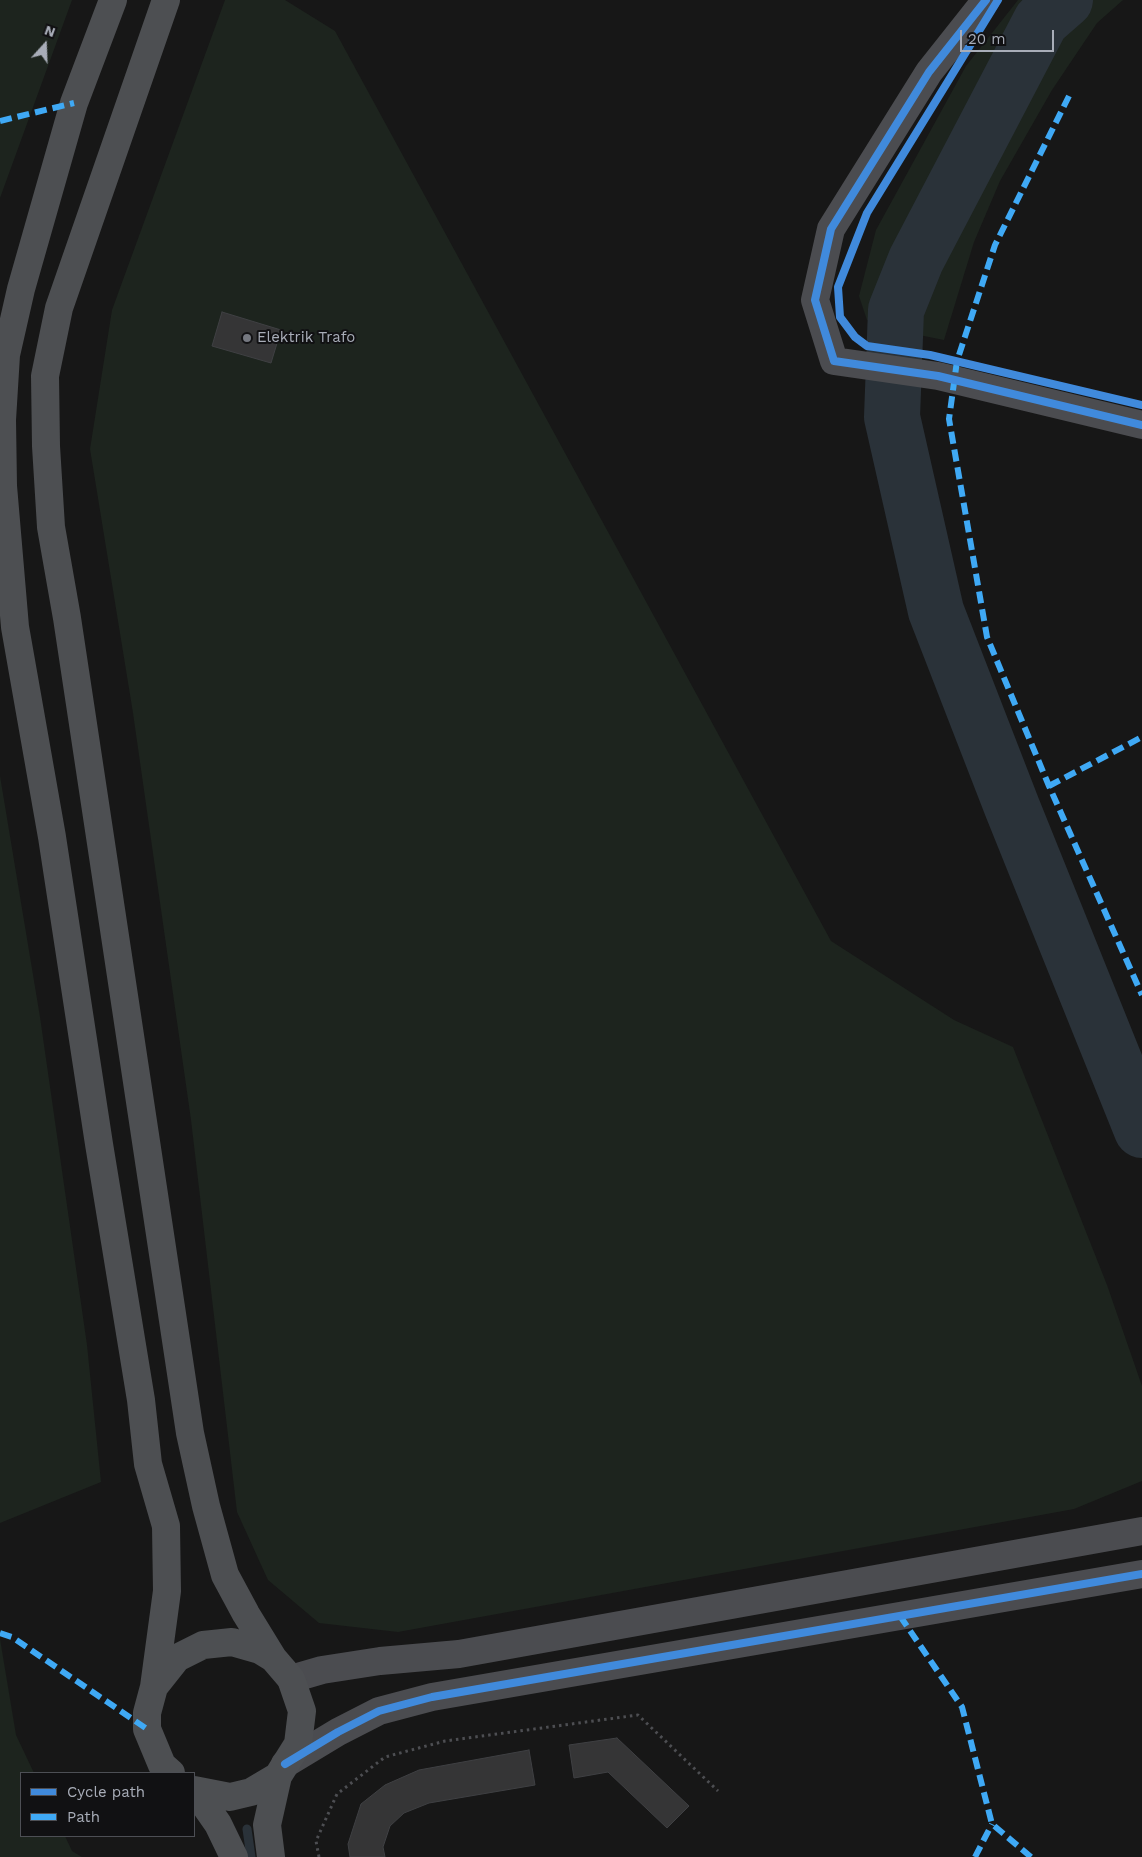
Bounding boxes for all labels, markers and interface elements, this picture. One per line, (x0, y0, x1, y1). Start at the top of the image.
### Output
north arrow (20, 20, 70, 70)
scale bar (962, 20, 1056, 52)
text: N (43, 22, 58, 40)
text: 20 m (968, 30, 1006, 48)
place label: Elektrik Trafo (257, 329, 355, 347)
marker: Elektrik Trafo (241, 332, 253, 344)
legend (20, 1772, 195, 1837)
text: Cycle path (67, 1783, 145, 1801)
text: Path (67, 1808, 100, 1826)

